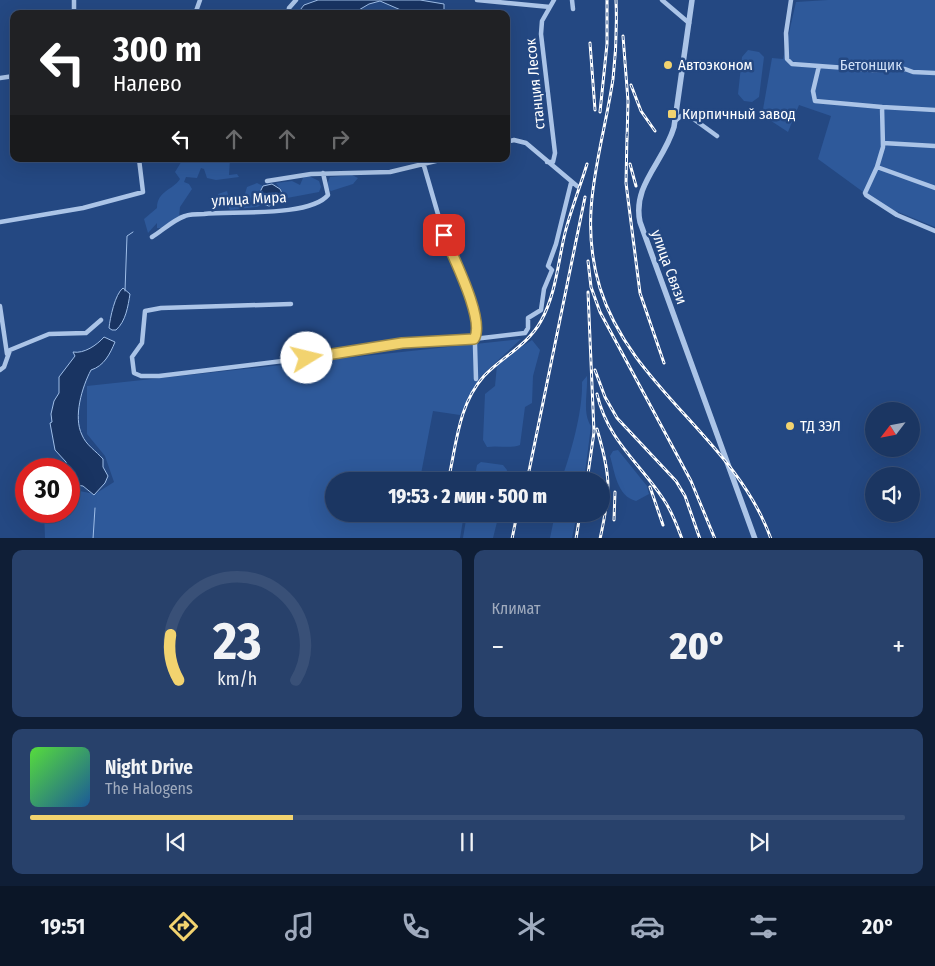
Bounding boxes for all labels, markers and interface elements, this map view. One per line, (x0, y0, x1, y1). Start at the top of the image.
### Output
text: 300 m (113, 28, 202, 70)
icon: left (30, 30, 95, 95)
street label: станция Лесок (521, 38, 549, 130)
place label: Автоэконом (678, 56, 753, 74)
park label: Бетонщик (840, 56, 902, 74)
marker: Автоэконом (662, 59, 674, 71)
text: Налево (113, 70, 182, 97)
place label: Кирпичный завод (682, 105, 796, 123)
marker: Кирпичный завод (666, 108, 678, 120)
icon: left (167, 125, 195, 153)
icon: ahead (220, 125, 248, 153)
icon: ahead (273, 125, 301, 153)
icon: right (326, 125, 354, 153)
street label: улица Мира (211, 188, 287, 210)
pin (423, 214, 465, 256)
icon: arrive (430, 221, 458, 249)
street label: улица Связи (647, 227, 691, 307)
position arrow (280, 331, 332, 383)
north arrow (865, 402, 920, 458)
map controls (865, 402, 920, 522)
place label: ТД ЗЭЛ (800, 417, 841, 435)
marker: ТД ЗЭЛ (784, 420, 796, 432)
speed limit sign: 30 (15, 458, 80, 523)
button: sound (865, 467, 920, 522)
text: 19:53 · 2 мин · 500 m (388, 485, 547, 508)
text: Климат (492, 599, 541, 618)
text: 23 (211, 610, 261, 673)
text: 20° (670, 623, 727, 669)
text: − (492, 630, 504, 663)
text: + (892, 630, 905, 663)
text: km/h (217, 668, 257, 690)
text: Night Drive (105, 756, 193, 779)
text: The Halogens (105, 779, 193, 798)
icon: previous (162, 828, 190, 856)
icon: pause (453, 828, 481, 856)
icon: next (745, 828, 773, 856)
icon: directions (166, 909, 201, 944)
icon: music (282, 909, 317, 944)
icon: phone (398, 909, 433, 944)
icon: climate (514, 909, 549, 944)
icon: car (630, 909, 665, 944)
icon: filters (746, 909, 781, 944)
text: 19:51 (40, 913, 85, 940)
text: 20° (862, 913, 894, 940)

